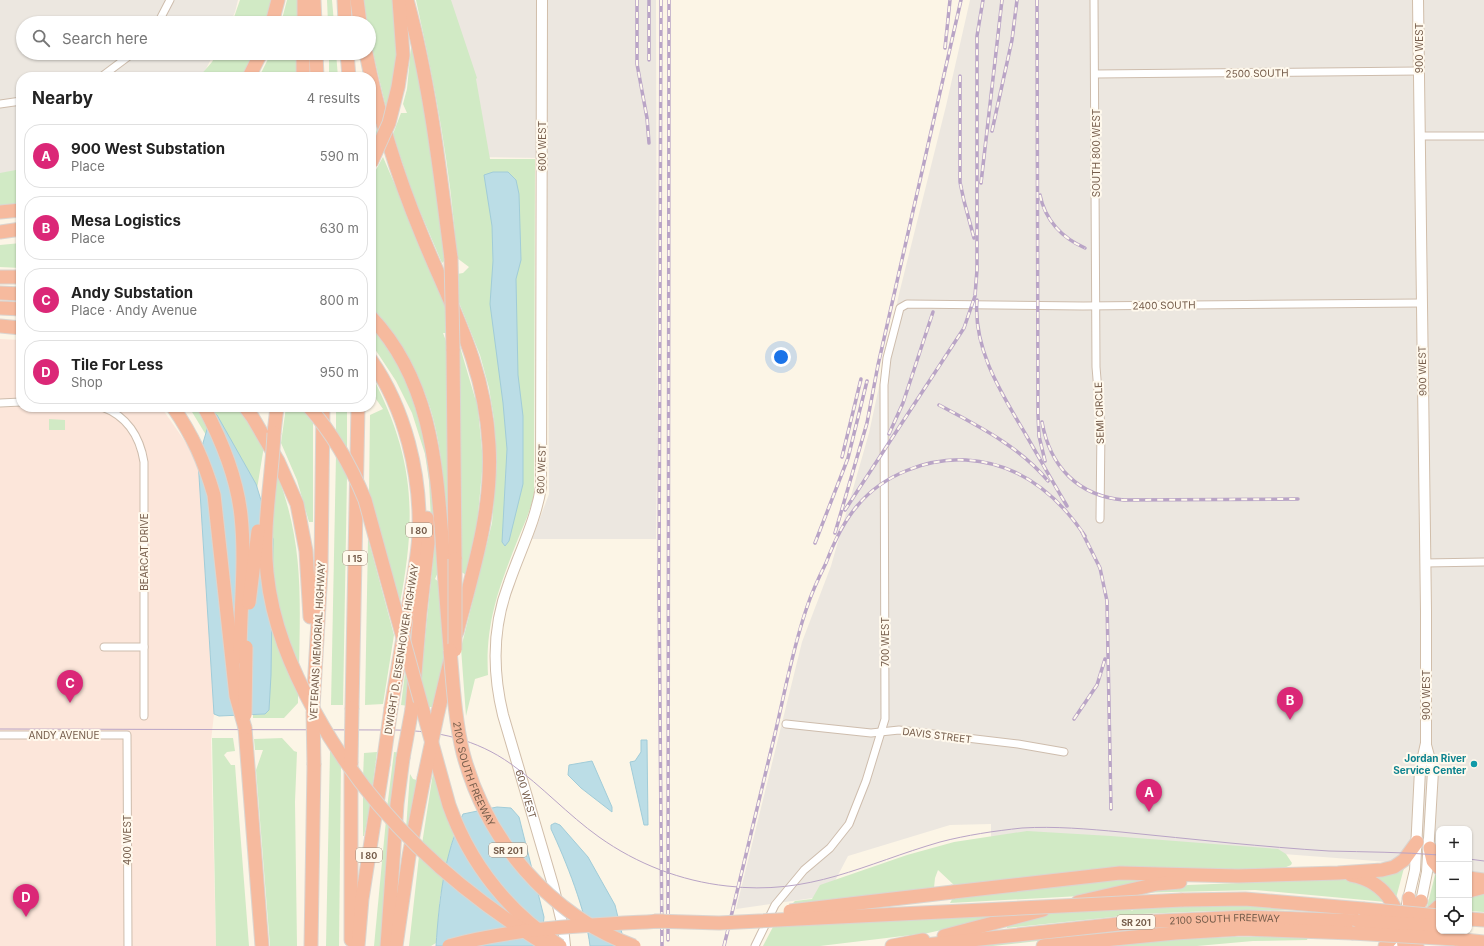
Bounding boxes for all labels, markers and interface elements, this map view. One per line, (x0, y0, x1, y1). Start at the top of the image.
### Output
search box (16, 16, 376, 60)
street label: 900 WEST (1413, 23, 1425, 73)
icon: search (30, 27, 52, 49)
text: Search here (62, 29, 148, 48)
street label: 2500 SOUTH (1225, 66, 1289, 80)
text: Nearby (32, 88, 93, 108)
text: 4 results (307, 90, 360, 106)
street label: SOUTH 800 WEST (1090, 109, 1102, 197)
street label: 600 WEST (536, 121, 548, 171)
text: 900 West Substation (71, 139, 225, 158)
text: A (41, 148, 51, 164)
text: 590 m (320, 148, 359, 164)
text: Place (71, 158, 105, 174)
text: Mesa Logistics (71, 211, 181, 230)
text: B (42, 220, 50, 236)
text: 630 m (320, 220, 359, 236)
text: Place (71, 230, 105, 246)
text: Andy Substation (71, 283, 193, 302)
text: C (41, 292, 51, 308)
text: 800 m (320, 292, 359, 308)
street label: 2400 SOUTH (1132, 298, 1196, 312)
text: Place · Andy Avenue (71, 302, 197, 318)
street label: 900 WEST (1416, 346, 1428, 396)
your location (771, 347, 791, 367)
text: Tile For Less (71, 355, 163, 374)
text: D (41, 364, 51, 380)
text: 950 m (320, 364, 359, 380)
text: Shop (71, 374, 103, 390)
street label: SEMI CIRCLE (1092, 382, 1106, 444)
street label: 600 WEST (534, 444, 548, 494)
street label: BEARCAT DRIVE (138, 513, 150, 591)
road number: I 80 (406, 523, 432, 537)
road number: I 15 (343, 551, 367, 565)
street label: VETERANS MEMORIAL HIGHWAY (307, 561, 327, 721)
street label: DWIGHT D. EISENHOWER HIGHWAY (382, 563, 420, 735)
street label: 700 WEST (879, 617, 891, 667)
pin: C (57, 670, 83, 703)
street label: 900 WEST (1420, 670, 1432, 720)
pin: B (1277, 687, 1303, 720)
street label: 2100 SOUTH FREEWAY (451, 721, 498, 828)
street label: DAVIS STREET (902, 725, 972, 745)
street label: ANDY AVENUE (28, 729, 100, 741)
place label: Jordan River Service Center (1393, 752, 1466, 776)
marker: Jordan River Service Center (1469, 759, 1479, 769)
street label: 600 WEST (513, 768, 539, 820)
pin: A (1136, 779, 1162, 812)
street label: 400 WEST (121, 815, 133, 865)
map controls (1436, 826, 1472, 934)
button: + (1436, 826, 1472, 862)
road number: SR 201 (489, 843, 527, 857)
road number: I 80 (356, 848, 382, 862)
button: − (1436, 862, 1472, 898)
pin: D (13, 884, 39, 917)
button: locate (1436, 898, 1472, 934)
street label: 2100 SOUTH FREEWAY (1169, 911, 1280, 927)
road number: SR 201 (1117, 915, 1155, 929)

